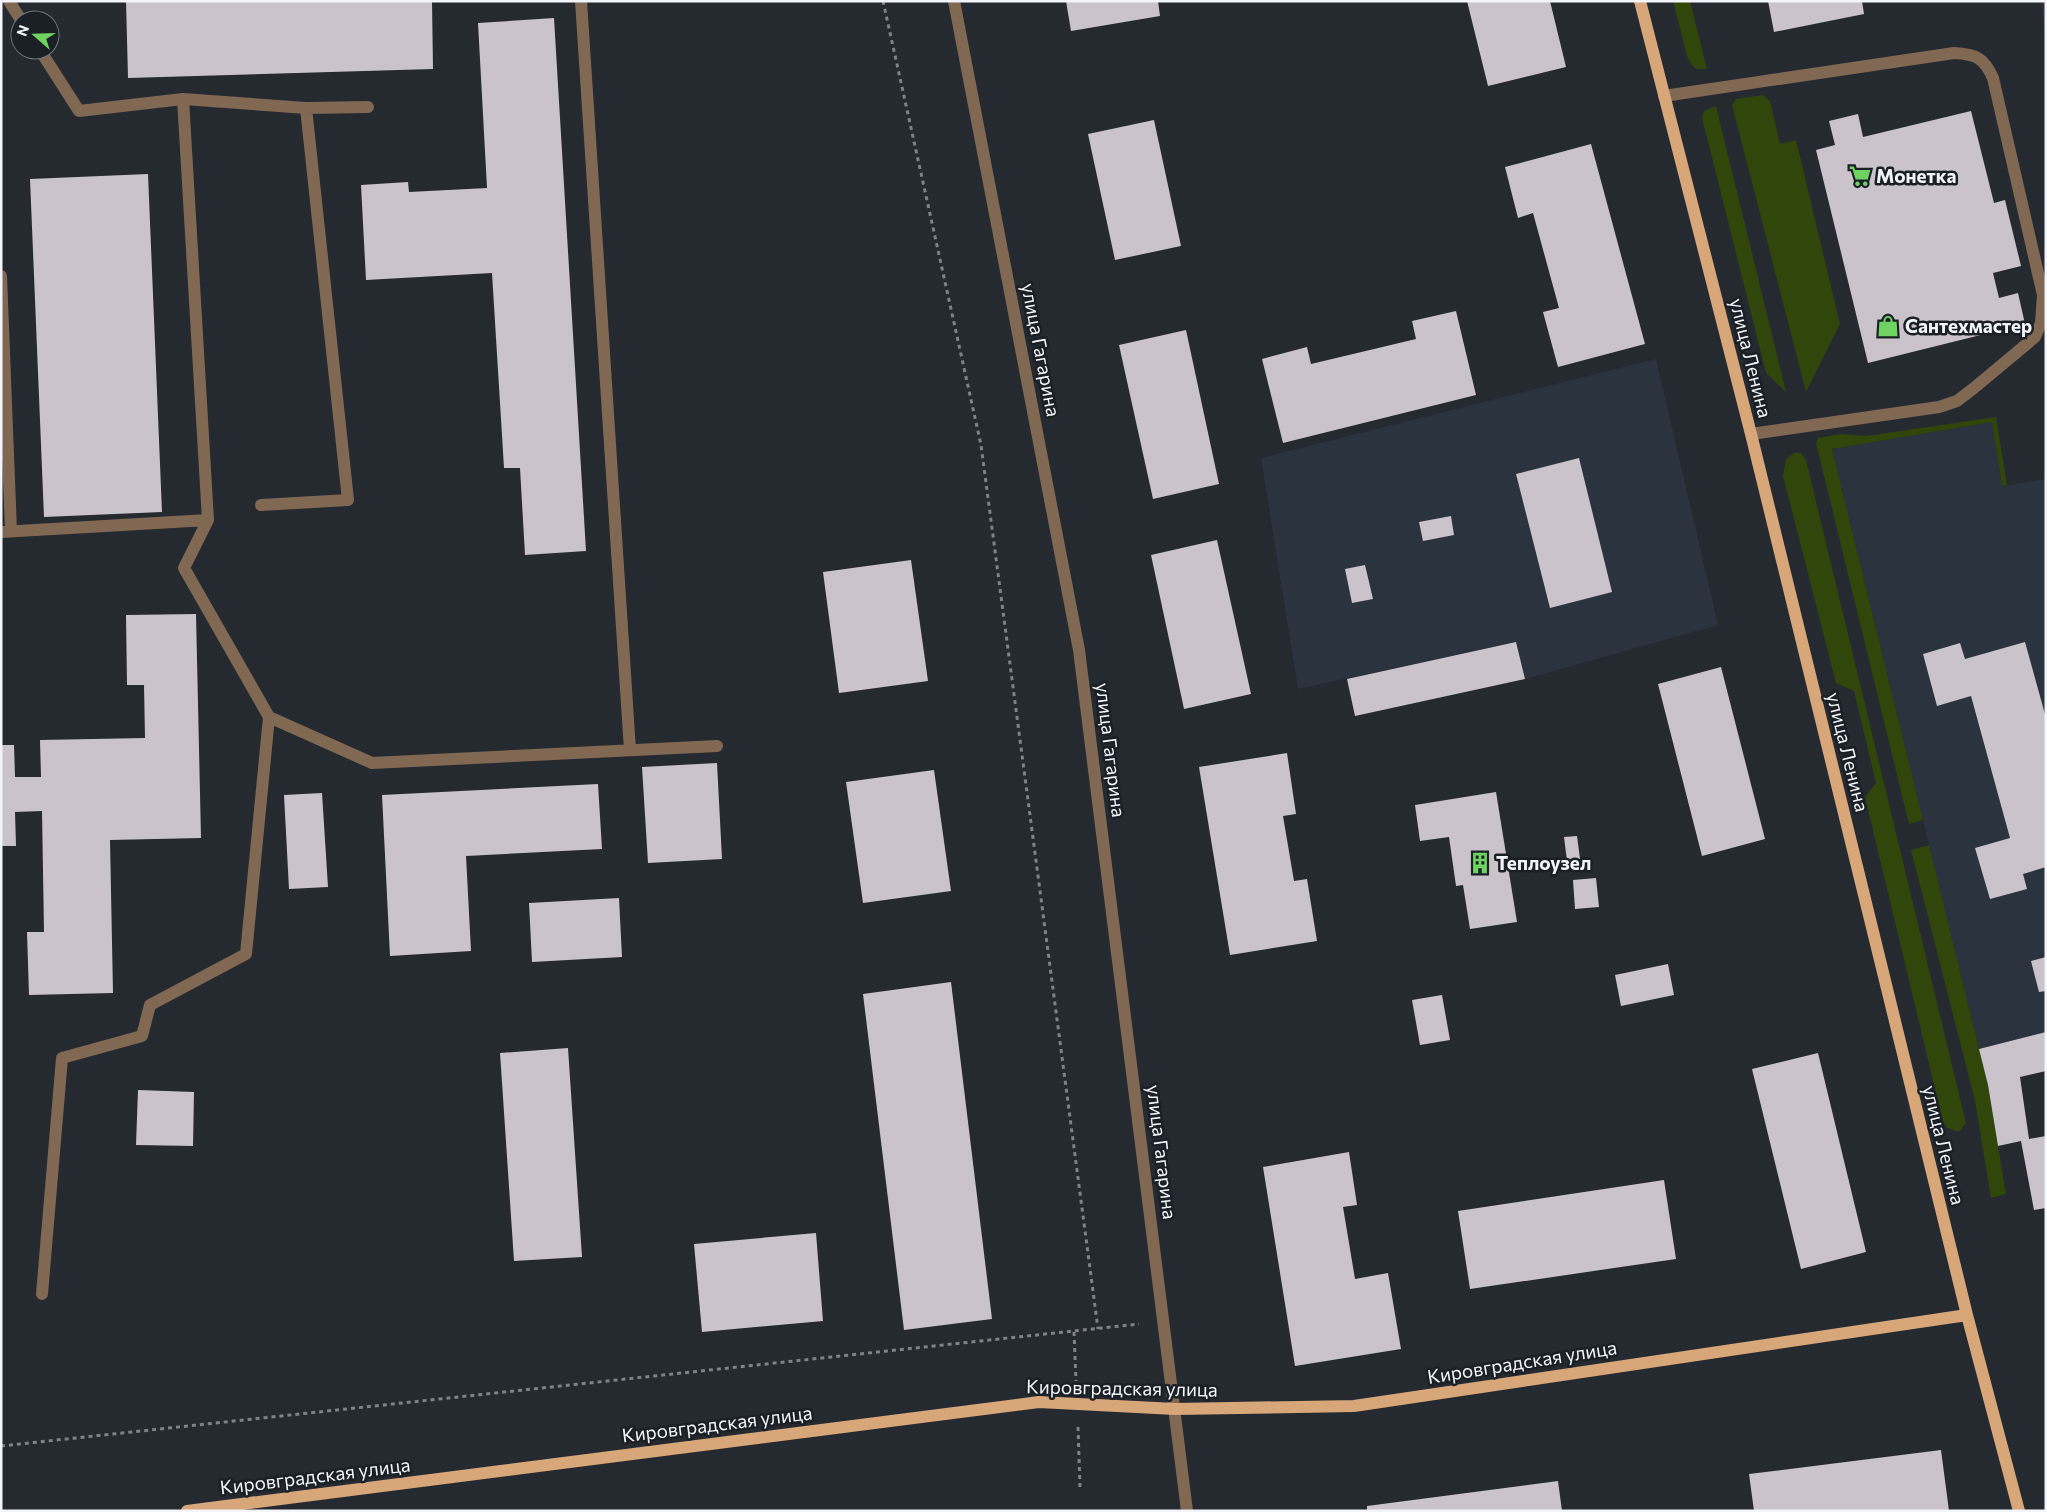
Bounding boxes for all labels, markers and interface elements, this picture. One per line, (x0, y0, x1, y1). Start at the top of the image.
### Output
north arrow (10, 10, 60, 60)
text: N (13, 23, 32, 38)
supermarket icon: Монетка (1847, 163, 1873, 189)
place label: Монетка (1876, 164, 1957, 187)
street label: улица Гагарина (1017, 281, 1066, 419)
street label: улица Ленина (1726, 296, 1777, 420)
shop icon: Сантехмастер (1875, 313, 1901, 339)
place label: Сантехмастер (1905, 314, 2032, 337)
street label: улица Гагарина (1092, 681, 1131, 819)
street label: улица Ленина (1823, 690, 1874, 814)
building icon: Теплоузел (1467, 850, 1493, 876)
place label: Теплоузел (1496, 851, 1591, 874)
street label: улица Гагарина (1143, 1083, 1182, 1221)
street label: улица Ленина (1919, 1083, 1970, 1207)
street label: Кировградская улица (1425, 1335, 1618, 1388)
street label: Кировградская улица (1026, 1374, 1218, 1401)
street label: Кировградская улица (620, 1400, 813, 1447)
street label: Кировградская улица (218, 1452, 411, 1499)

